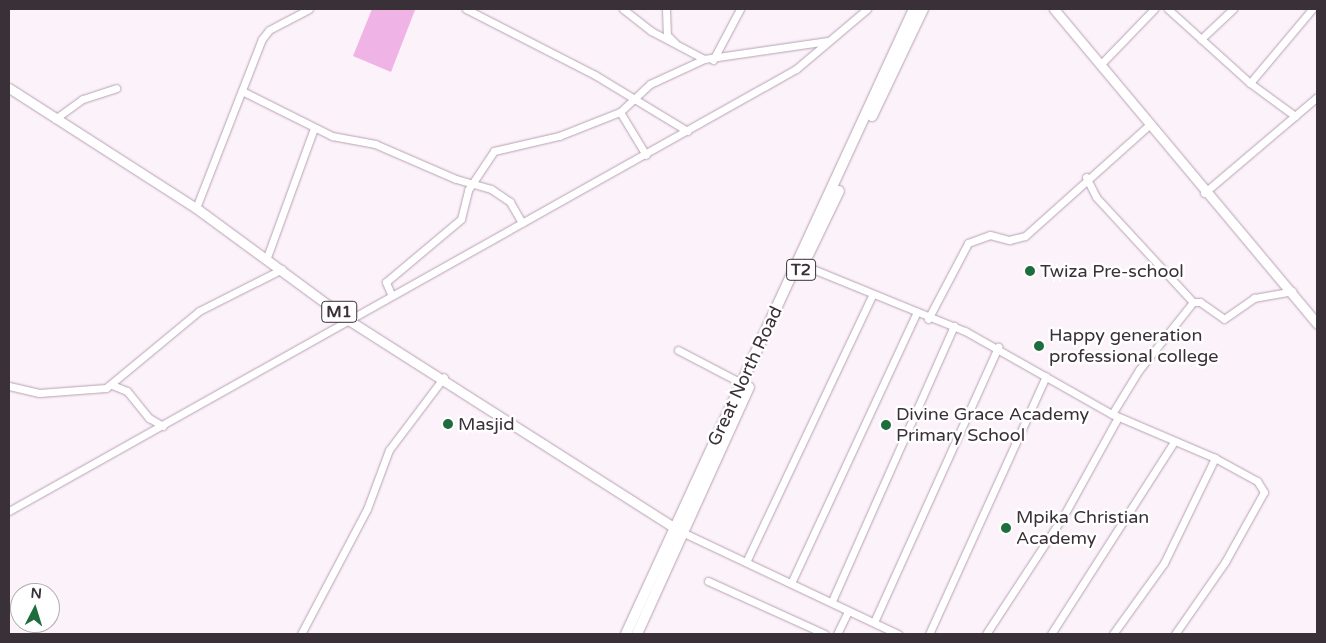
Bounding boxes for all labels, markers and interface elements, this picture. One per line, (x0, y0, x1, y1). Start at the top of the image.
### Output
road number: T2 (786, 256, 816, 284)
place label: Twiza Pre-school (1040, 260, 1184, 282)
marker: Twiza Pre-school (1024, 265, 1036, 277)
road number: M1 (320, 298, 358, 326)
street label: Great North Road (703, 303, 787, 449)
place label: Happy generation professional college (1049, 325, 1218, 368)
marker: Happy generation professional college (1033, 340, 1045, 352)
place label: Divine Grace Academy Primary School (896, 404, 1089, 446)
place label: Masjid (458, 413, 515, 435)
marker: Masjid (442, 418, 454, 430)
marker: Divine Grace Academy Primary School (880, 419, 892, 431)
place label: Mpika Christian Academy (1016, 507, 1149, 550)
marker: Mpika Christian Academy (1000, 522, 1012, 534)
north arrow (10, 583, 60, 633)
text: N (30, 585, 43, 603)

